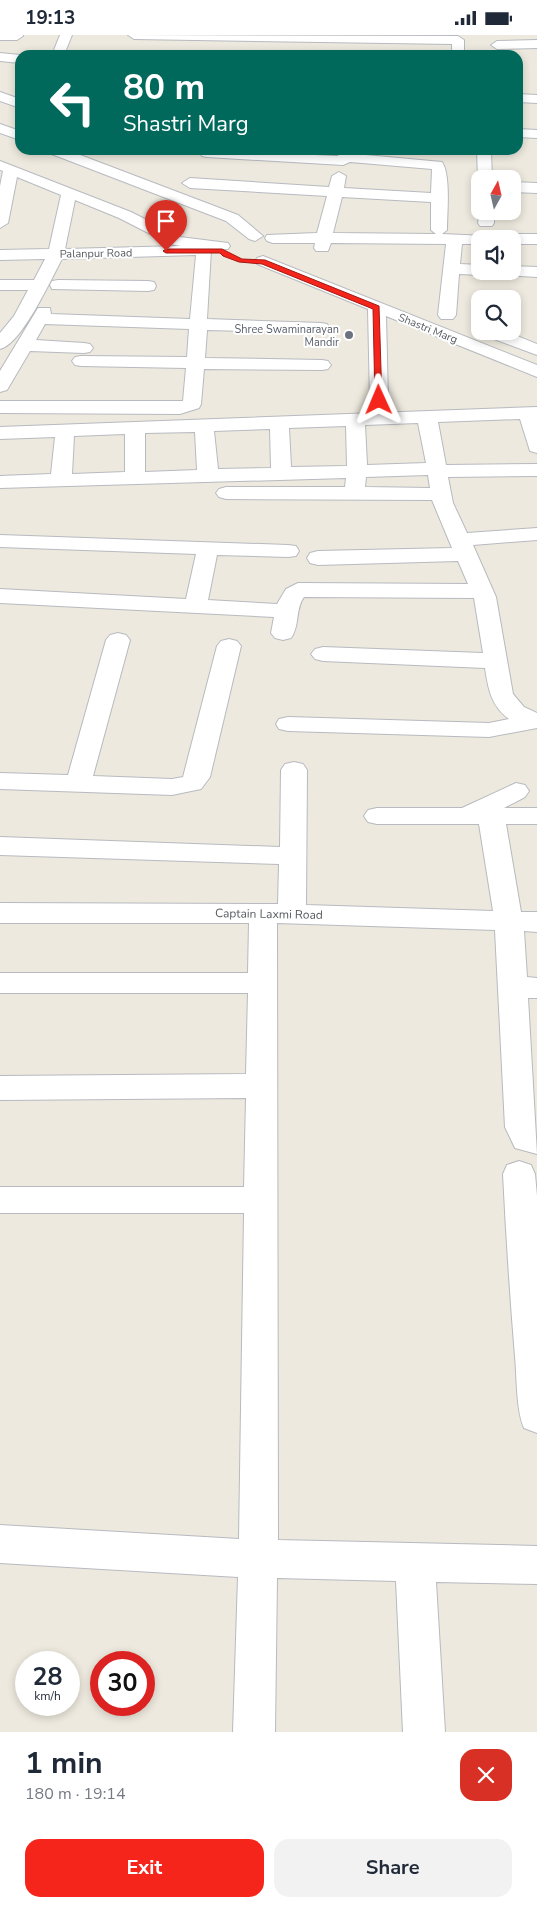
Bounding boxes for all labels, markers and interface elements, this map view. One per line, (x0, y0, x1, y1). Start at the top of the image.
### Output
text: 19:13 (25, 5, 75, 31)
text: 80 m (123, 64, 205, 111)
icon: left (40, 70, 105, 135)
text: Shastri Marg (123, 109, 249, 139)
north arrow (471, 170, 521, 220)
map controls (471, 170, 521, 340)
pin (145, 200, 187, 251)
icon: arrive (152, 207, 180, 235)
button: sound (471, 230, 521, 280)
street label: Palanpur Road (59, 245, 133, 262)
button: search (471, 290, 521, 340)
street label: Shastri Marg (396, 310, 460, 347)
place label: Shree Swaminarayan Mandir (235, 322, 339, 350)
marker: Shree Swaminarayan Mandir (343, 329, 355, 341)
position arrow (352, 373, 404, 425)
street label: Captain Laxmi Road (215, 905, 323, 923)
speed limit sign: 30 (90, 1651, 155, 1716)
text: 28 (32, 1660, 63, 1694)
text: km/h (34, 1688, 61, 1704)
text: 1 min (25, 1743, 103, 1784)
button: close (460, 1749, 512, 1801)
text: 180 m · 19:14 (25, 1783, 126, 1805)
button: Exit (25, 1839, 264, 1897)
button: Share (274, 1839, 512, 1897)

